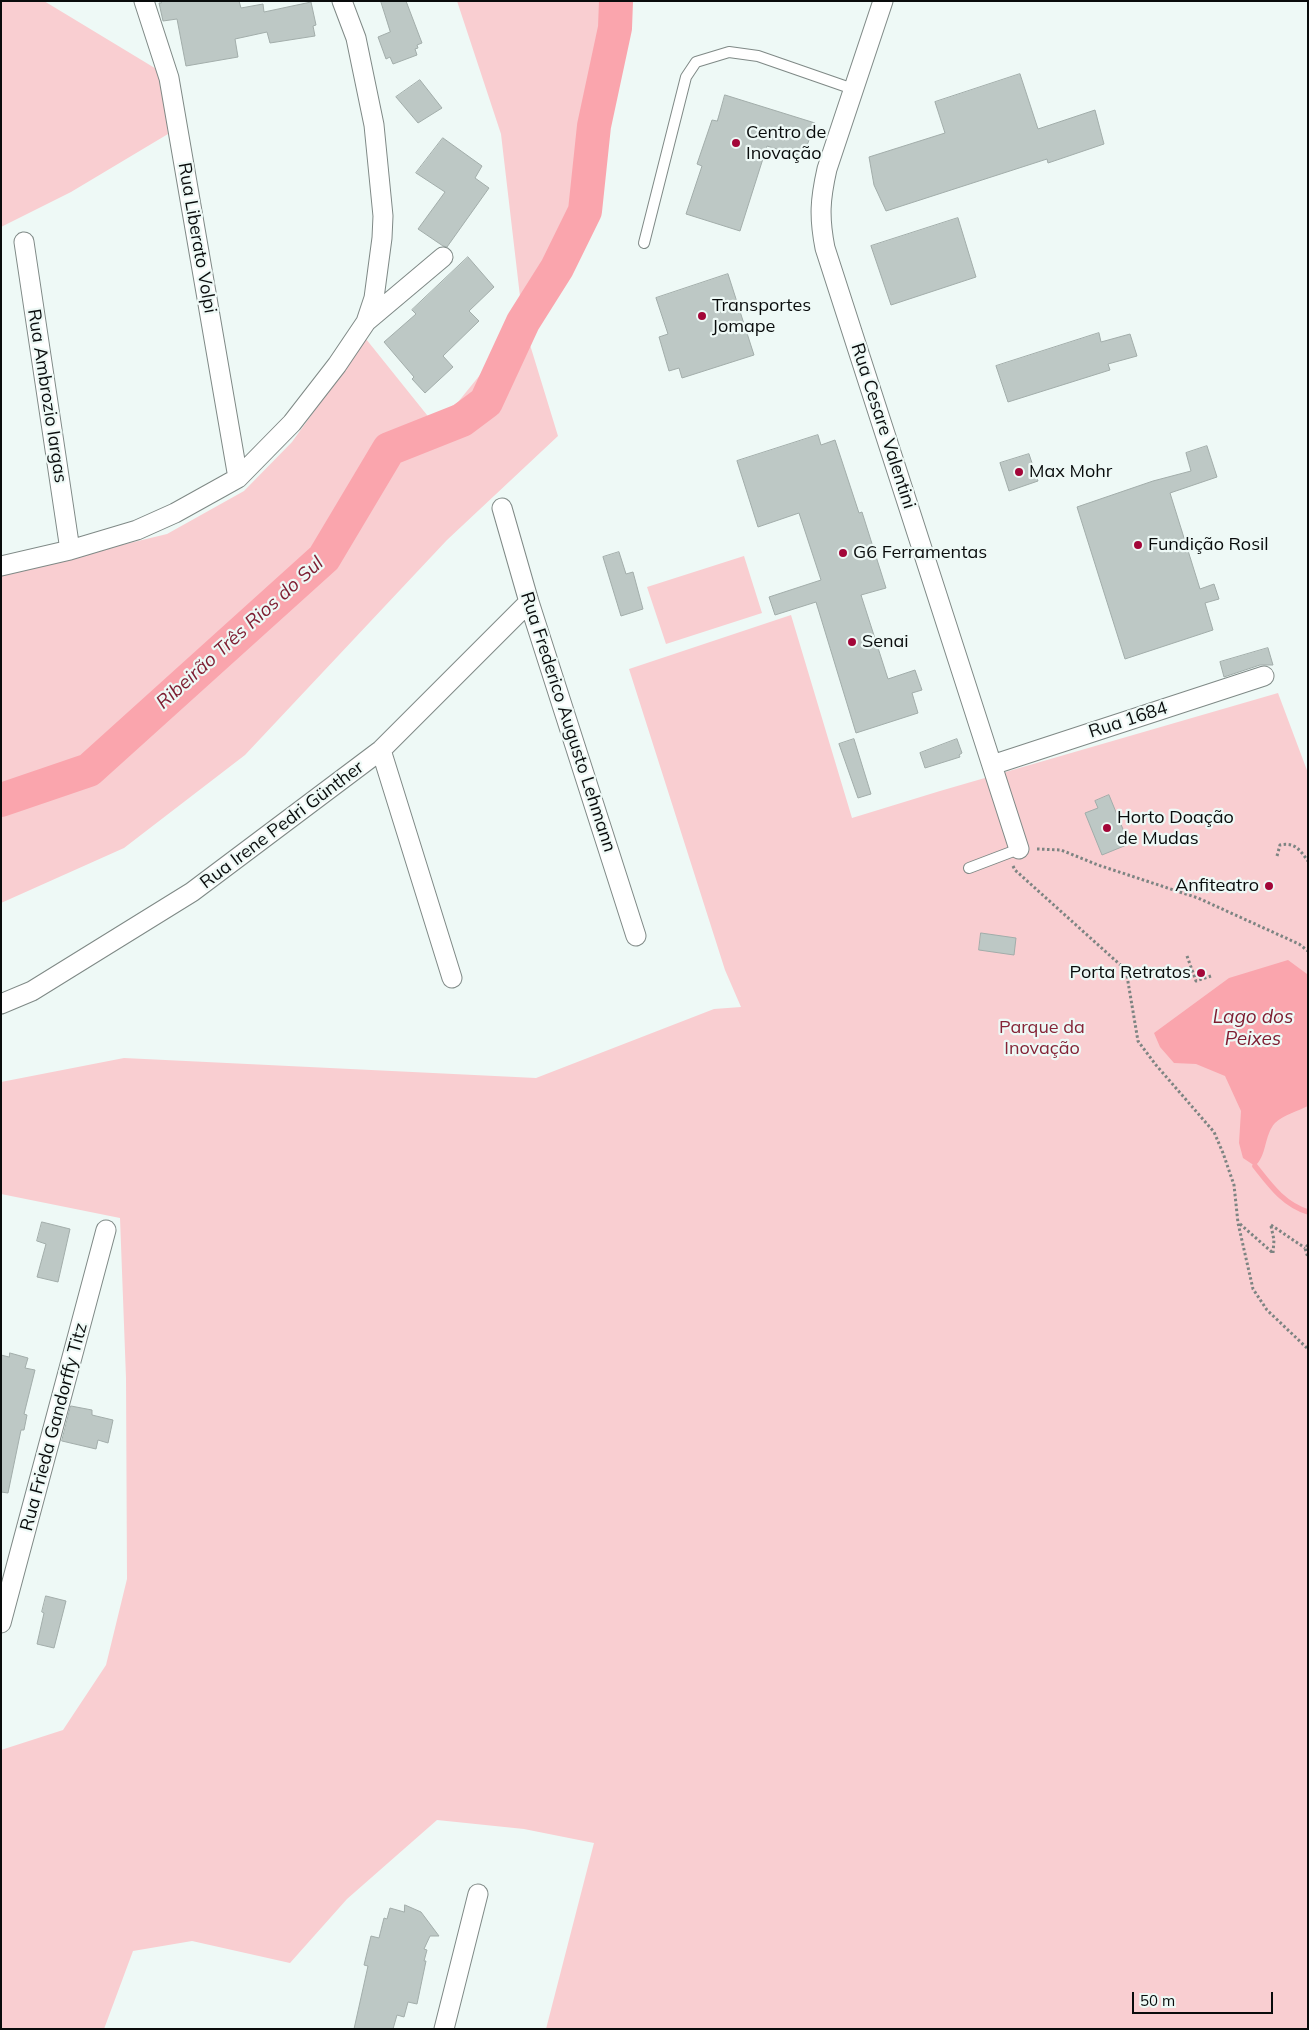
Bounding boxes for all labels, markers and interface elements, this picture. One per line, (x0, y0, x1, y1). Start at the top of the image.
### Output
place label: Centro de Inovação (746, 122, 826, 164)
marker: Centro de Inovação (730, 137, 742, 149)
street label: Rua Liberato Volpi (173, 161, 221, 315)
place label: Transportes Jomape (712, 295, 811, 338)
street label: Rua Ambrozio Iargas (23, 307, 71, 485)
marker: Transportes Jomape (696, 310, 708, 322)
street label: Rua Cesare Valentini (846, 340, 920, 512)
place label: Max Mohr (1029, 461, 1112, 483)
marker: Max Mohr (1013, 466, 1025, 478)
place label: Fundição Rosil (1148, 534, 1269, 556)
marker: Fundição Rosil (1132, 539, 1144, 551)
place label: G6 Ferramentas (853, 542, 987, 564)
marker: G6 Ferramentas (837, 547, 849, 559)
water label: Ribeirão Três Rios do Sul (152, 552, 328, 714)
street label: Rua Frederico Augusto Lehmann (516, 589, 620, 855)
place label: Senai (862, 631, 909, 653)
marker: Senai (846, 636, 858, 648)
street label: Rua 1684 (1086, 697, 1170, 743)
street label: Rua Irene Pedri Günther (196, 757, 368, 893)
place label: Horto Doação de Mudas (1117, 807, 1234, 850)
marker: Horto Doação de Mudas (1101, 822, 1113, 834)
place label: Anfiteatro (1175, 875, 1259, 897)
marker: Anfiteatro (1263, 880, 1275, 892)
place label: Porta Retratos (1070, 962, 1191, 984)
marker: Porta Retratos (1195, 967, 1207, 979)
water label: Lago dos Peixes (1213, 1006, 1293, 1050)
park label: Parque da Inovação (999, 1017, 1085, 1060)
street label: Rua Frieda Gandorffy Titz (16, 1321, 92, 1533)
scale bar (1134, 1982, 1275, 2014)
text: 50 m (1140, 1991, 1175, 2010)

